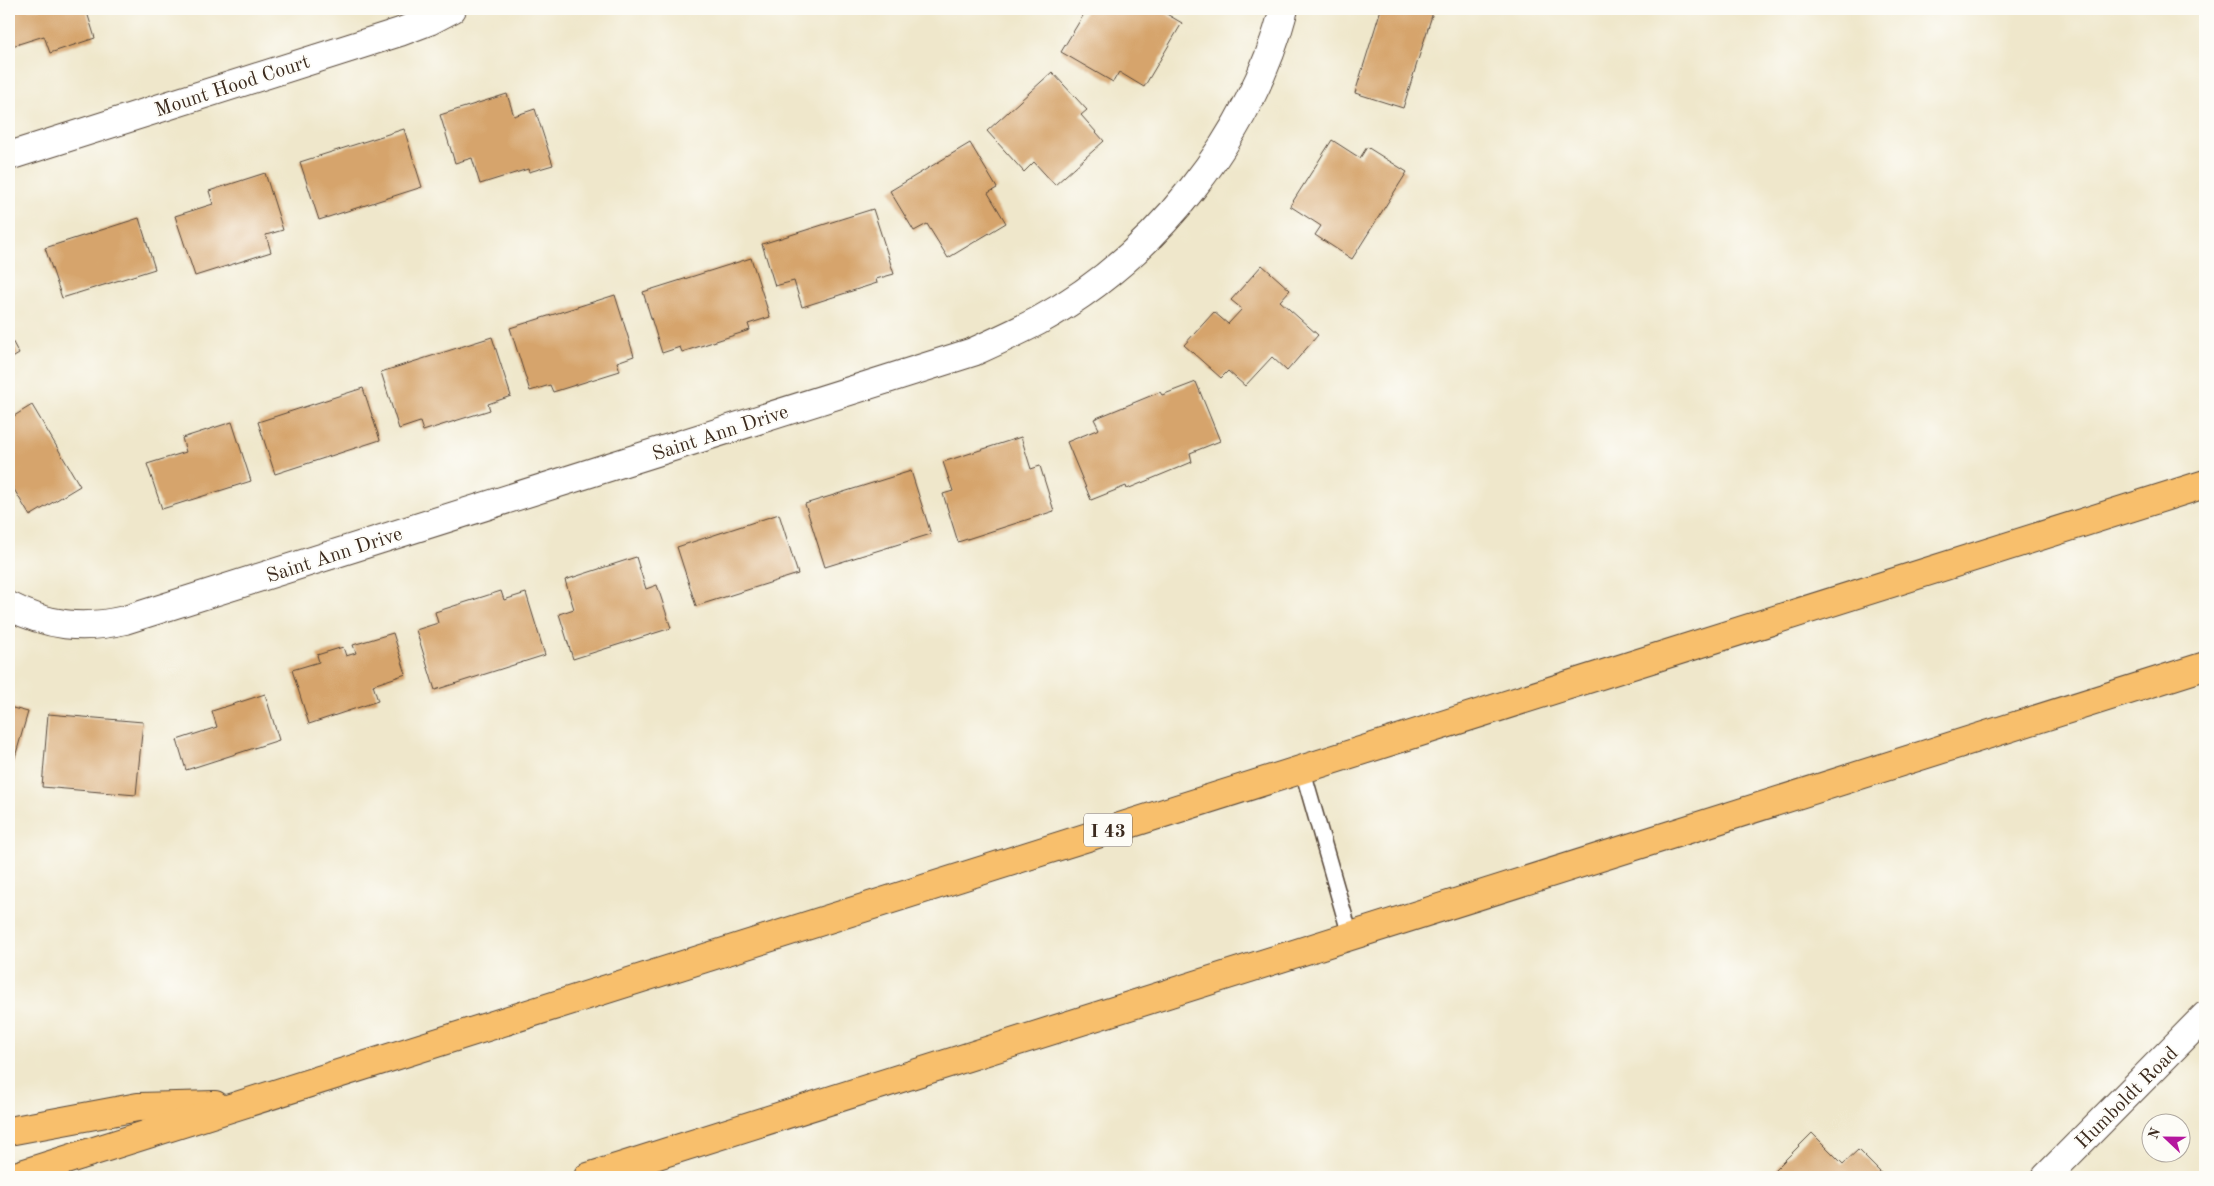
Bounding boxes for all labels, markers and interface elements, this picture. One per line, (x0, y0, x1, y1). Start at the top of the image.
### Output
street label: Mount Hood Court (153, 52, 313, 121)
street label: Saint Ann Drive (650, 403, 791, 465)
street label: Saint Ann Drive (264, 525, 405, 587)
road number: I 43 (1084, 814, 1132, 846)
street label: Humboldt Road (2072, 1043, 2182, 1153)
north arrow (2142, 1114, 2192, 1164)
text: N (2146, 1126, 2163, 1141)

